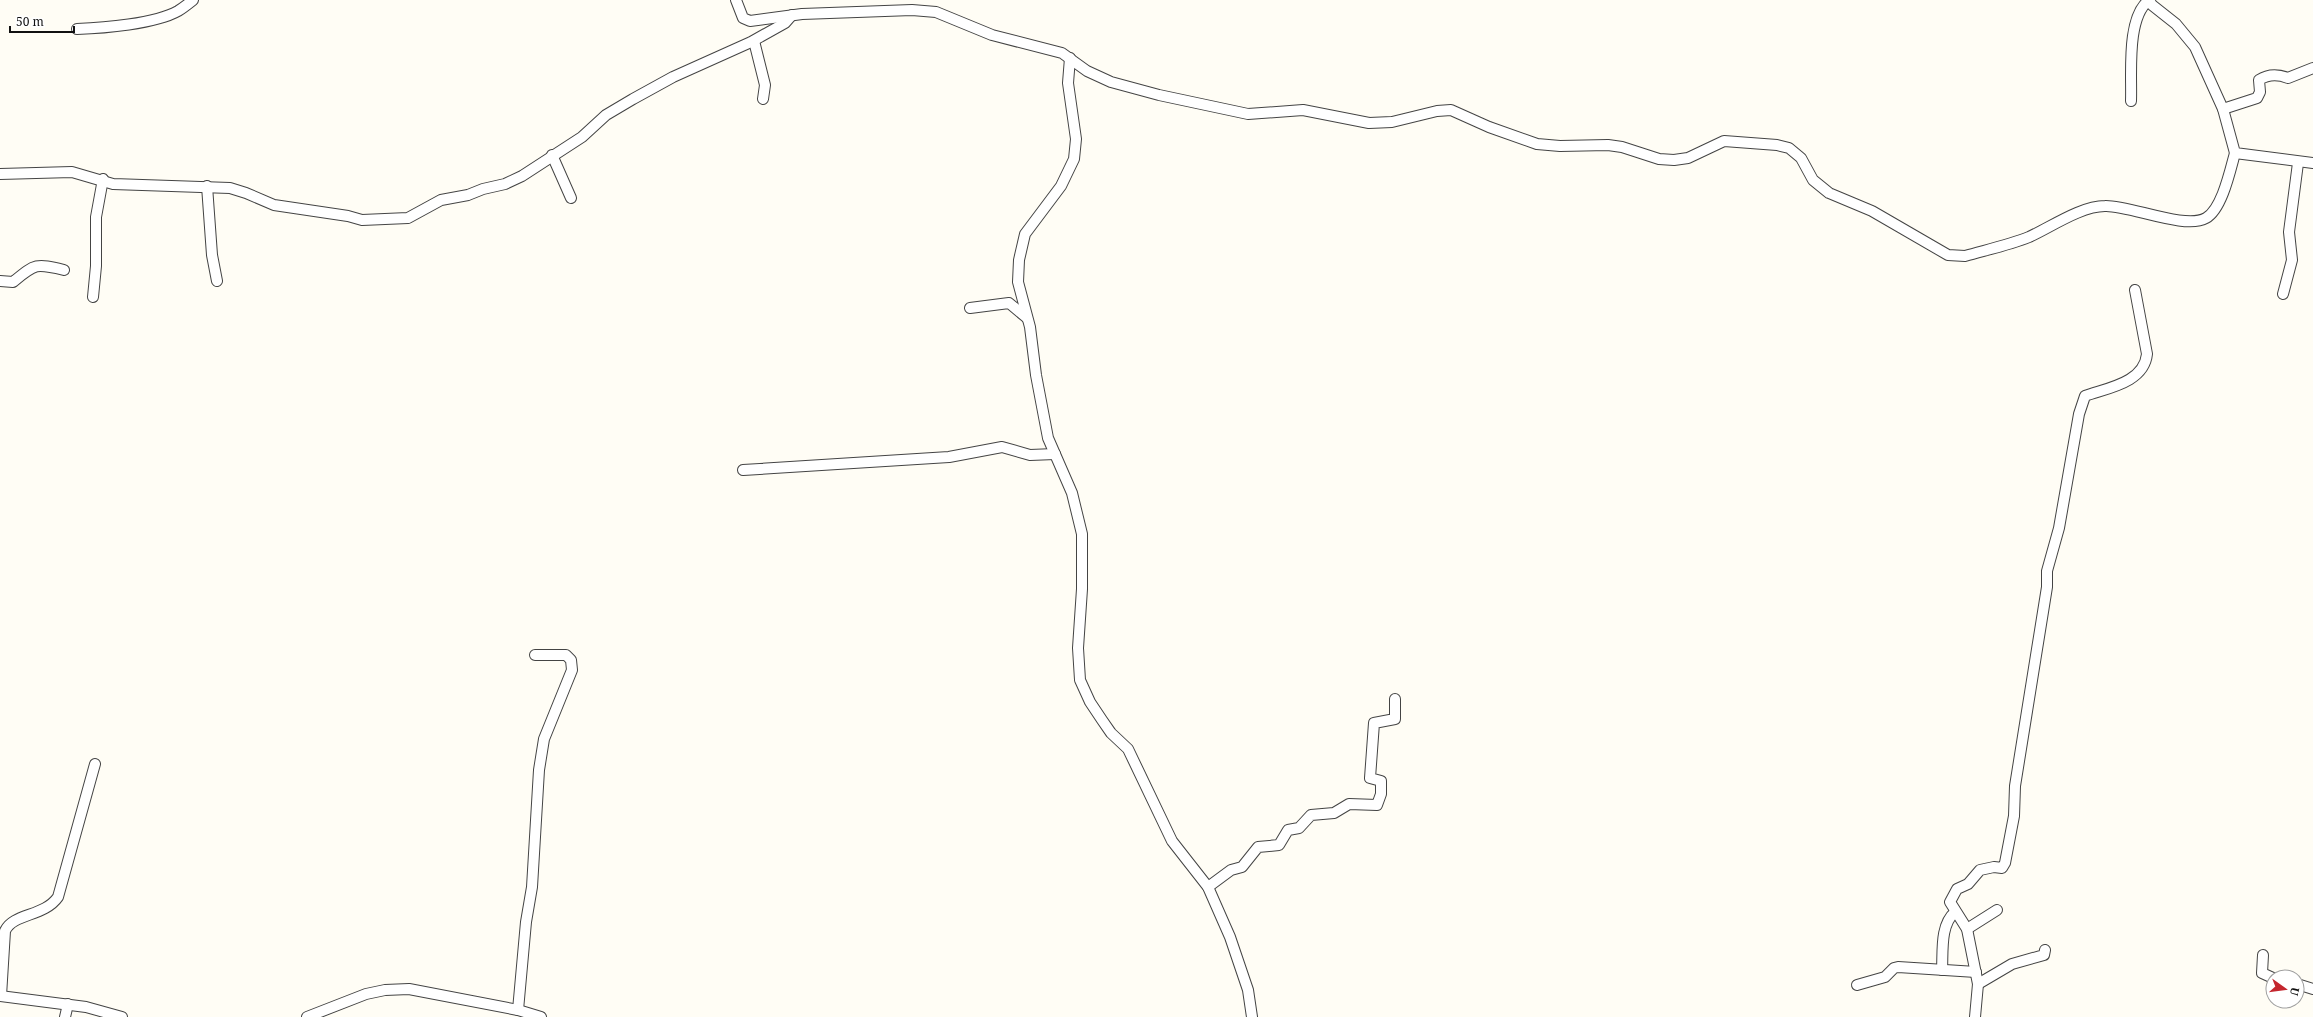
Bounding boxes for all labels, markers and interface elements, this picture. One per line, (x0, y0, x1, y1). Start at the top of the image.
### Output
scale bar (10, 8, 74, 34)
text: 50 m (16, 13, 44, 30)
north arrow (2265, 969, 2305, 1009)
text: U (2287, 986, 2303, 998)

